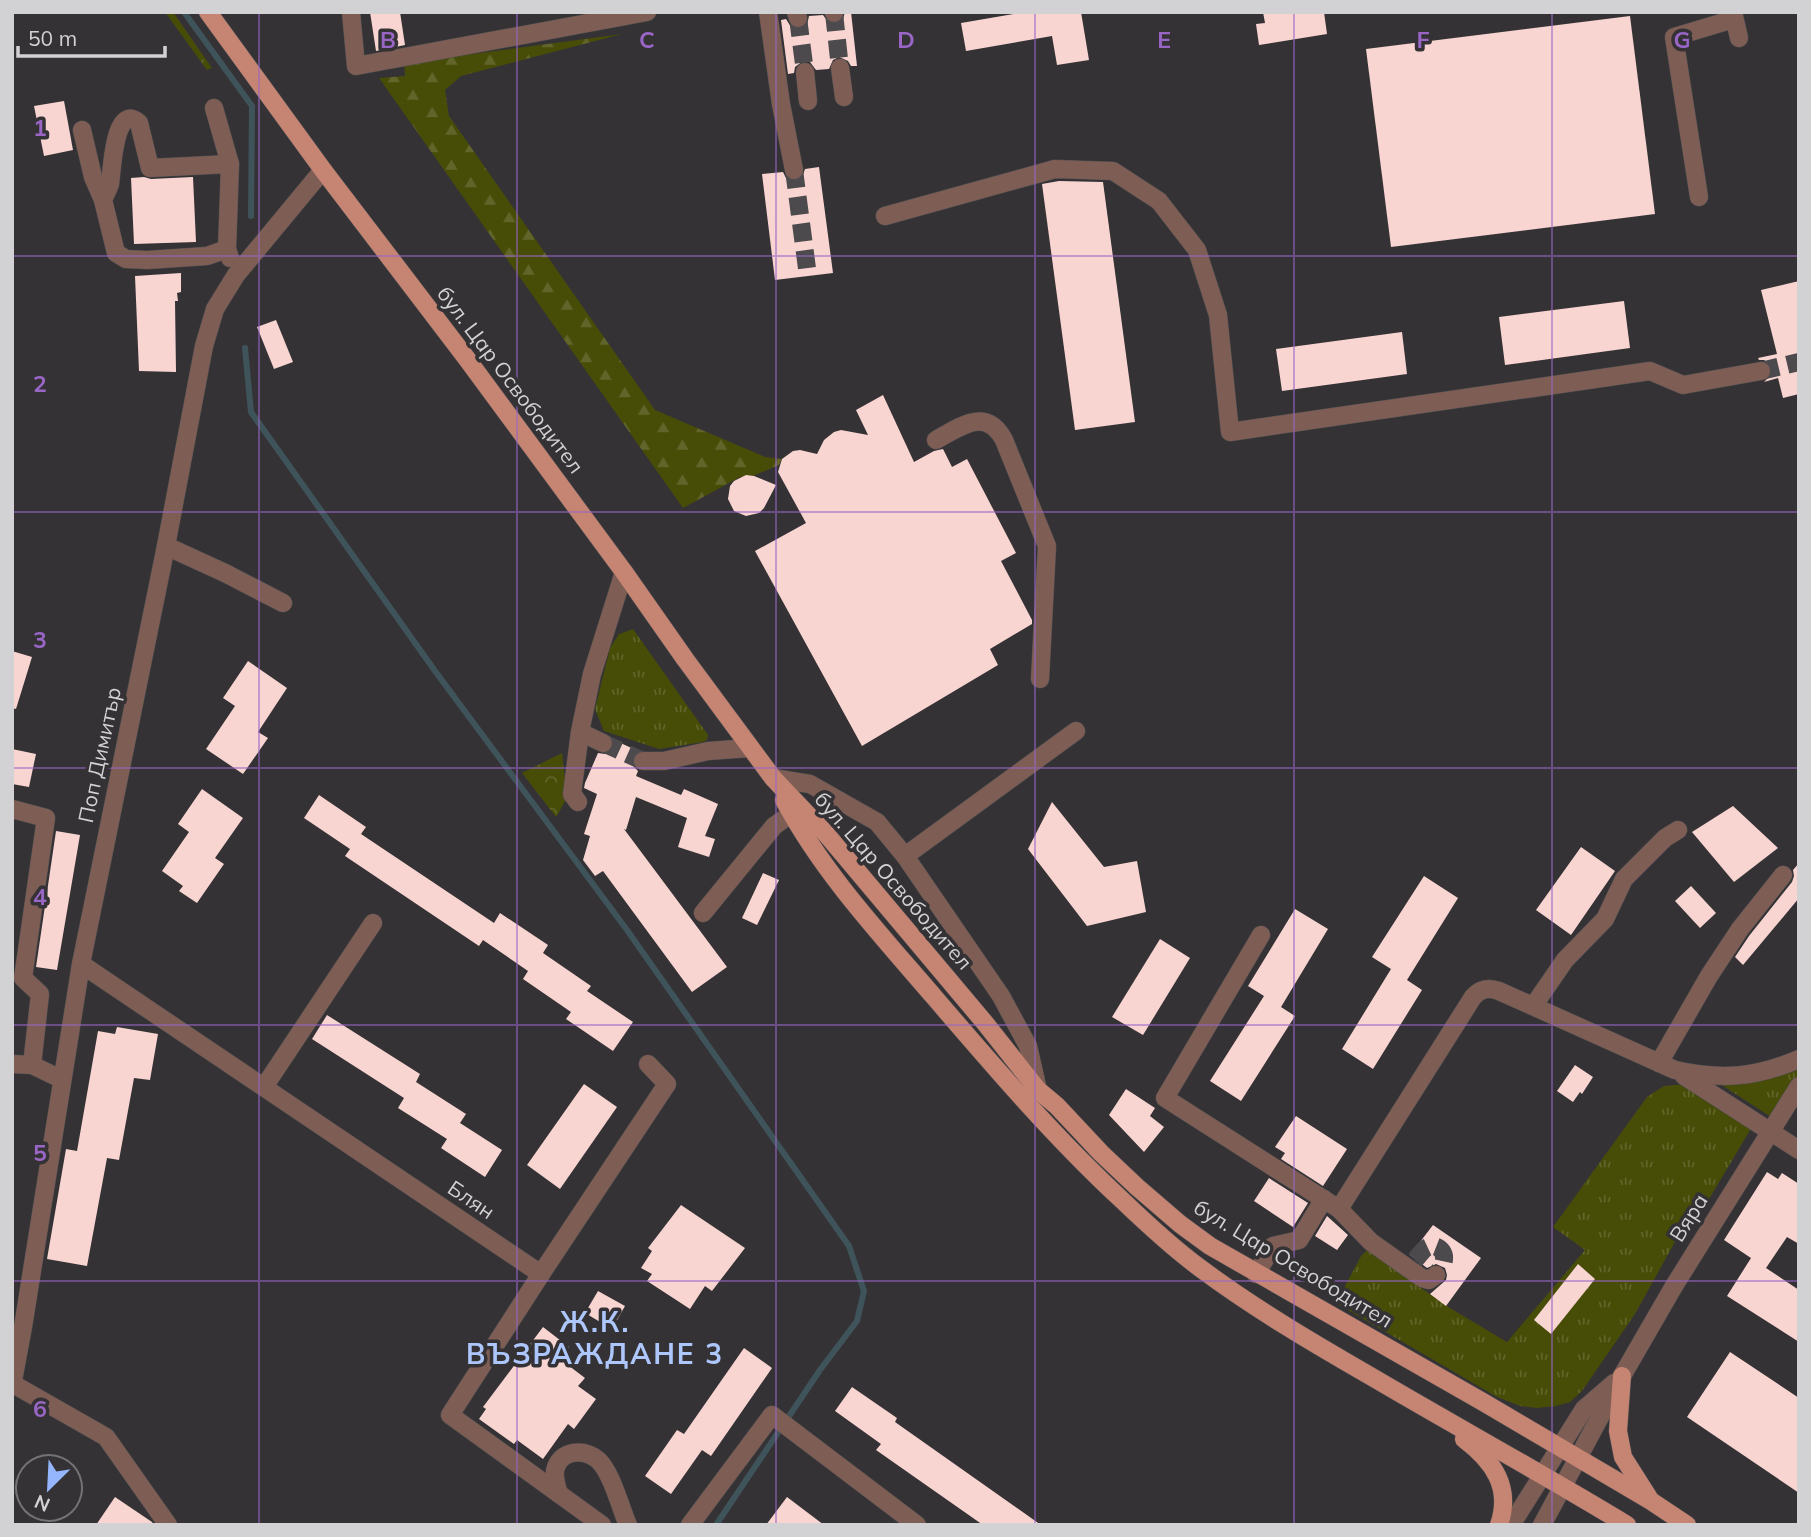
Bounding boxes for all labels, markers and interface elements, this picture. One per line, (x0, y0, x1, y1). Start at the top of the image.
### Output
scale bar (18, 14, 164, 58)
text: 50 m (28, 25, 77, 51)
text: B (380, 25, 396, 54)
text: C (639, 25, 655, 54)
text: D (897, 25, 915, 54)
text: E (1157, 25, 1171, 54)
text: F (1416, 25, 1430, 54)
text: G (1673, 25, 1691, 54)
text: 1 (33, 113, 47, 142)
street label: бул. Цар Освободител (432, 281, 590, 478)
text: 2 (33, 369, 47, 398)
text: 3 (33, 625, 47, 654)
street label: Поп Димитър (72, 685, 126, 825)
street label: бул. Цар Освободител (809, 786, 978, 975)
text: 4 (33, 882, 47, 911)
text: 5 (33, 1138, 47, 1167)
street label: Блян (443, 1174, 500, 1224)
street label: Вяра (1663, 1189, 1713, 1246)
street label: бул. Цар Освободител (1189, 1193, 1398, 1333)
district label: Ж.К. ВЪЗРАЖДАНЕ 3 (466, 1304, 724, 1371)
text: 6 (33, 1394, 47, 1423)
north arrow (14, 1453, 84, 1523)
text: N (31, 1490, 54, 1517)

